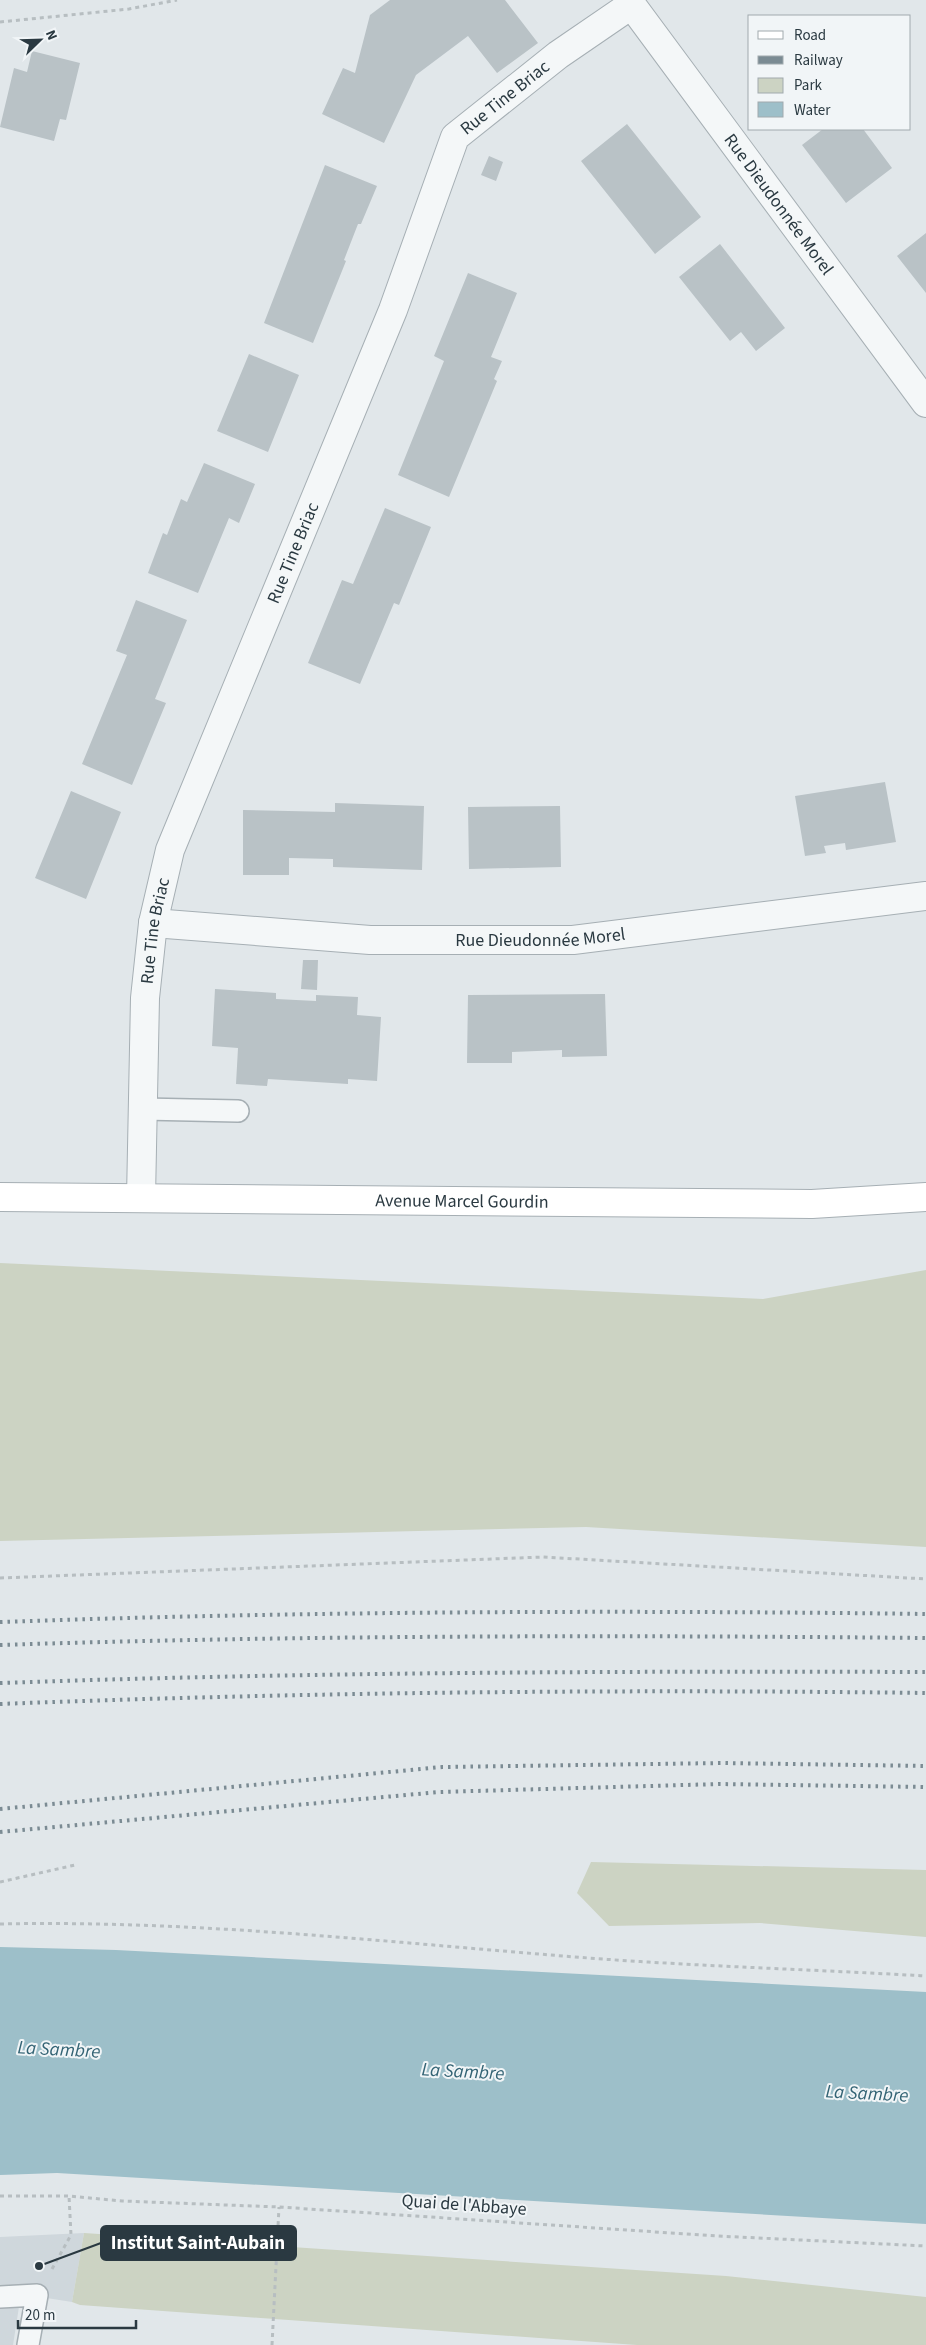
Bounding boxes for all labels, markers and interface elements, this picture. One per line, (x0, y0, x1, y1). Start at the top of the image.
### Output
north arrow (15, 15, 65, 65)
legend (748, 15, 911, 130)
text: Road (794, 25, 826, 46)
text: N (40, 27, 62, 44)
text: Railway (794, 50, 843, 71)
street label: Rue Tine Briac (455, 54, 555, 141)
text: Park (794, 75, 823, 96)
text: Water (794, 100, 831, 121)
street label: Rue Dieudonnée Morel (718, 128, 840, 280)
street label: Rue Tine Briac (261, 498, 325, 607)
street label: Rue Tine Briac (134, 875, 176, 985)
street label: Rue Dieudonnée Morel (455, 921, 627, 953)
street label: Avenue Marcel Gourdin (375, 1188, 549, 1214)
water label: La Sambre (17, 2034, 101, 2066)
water label: La Sambre (421, 2056, 505, 2088)
water label: La Sambre (825, 2078, 909, 2110)
street label: Quai de l'Abbaye (401, 2188, 527, 2222)
callout: Institut Saint-Aubain (101, 2226, 296, 2260)
text: Institut Saint-Aubain (111, 2230, 285, 2257)
scale bar (18, 2298, 135, 2330)
text: 20 m (25, 2305, 55, 2326)

